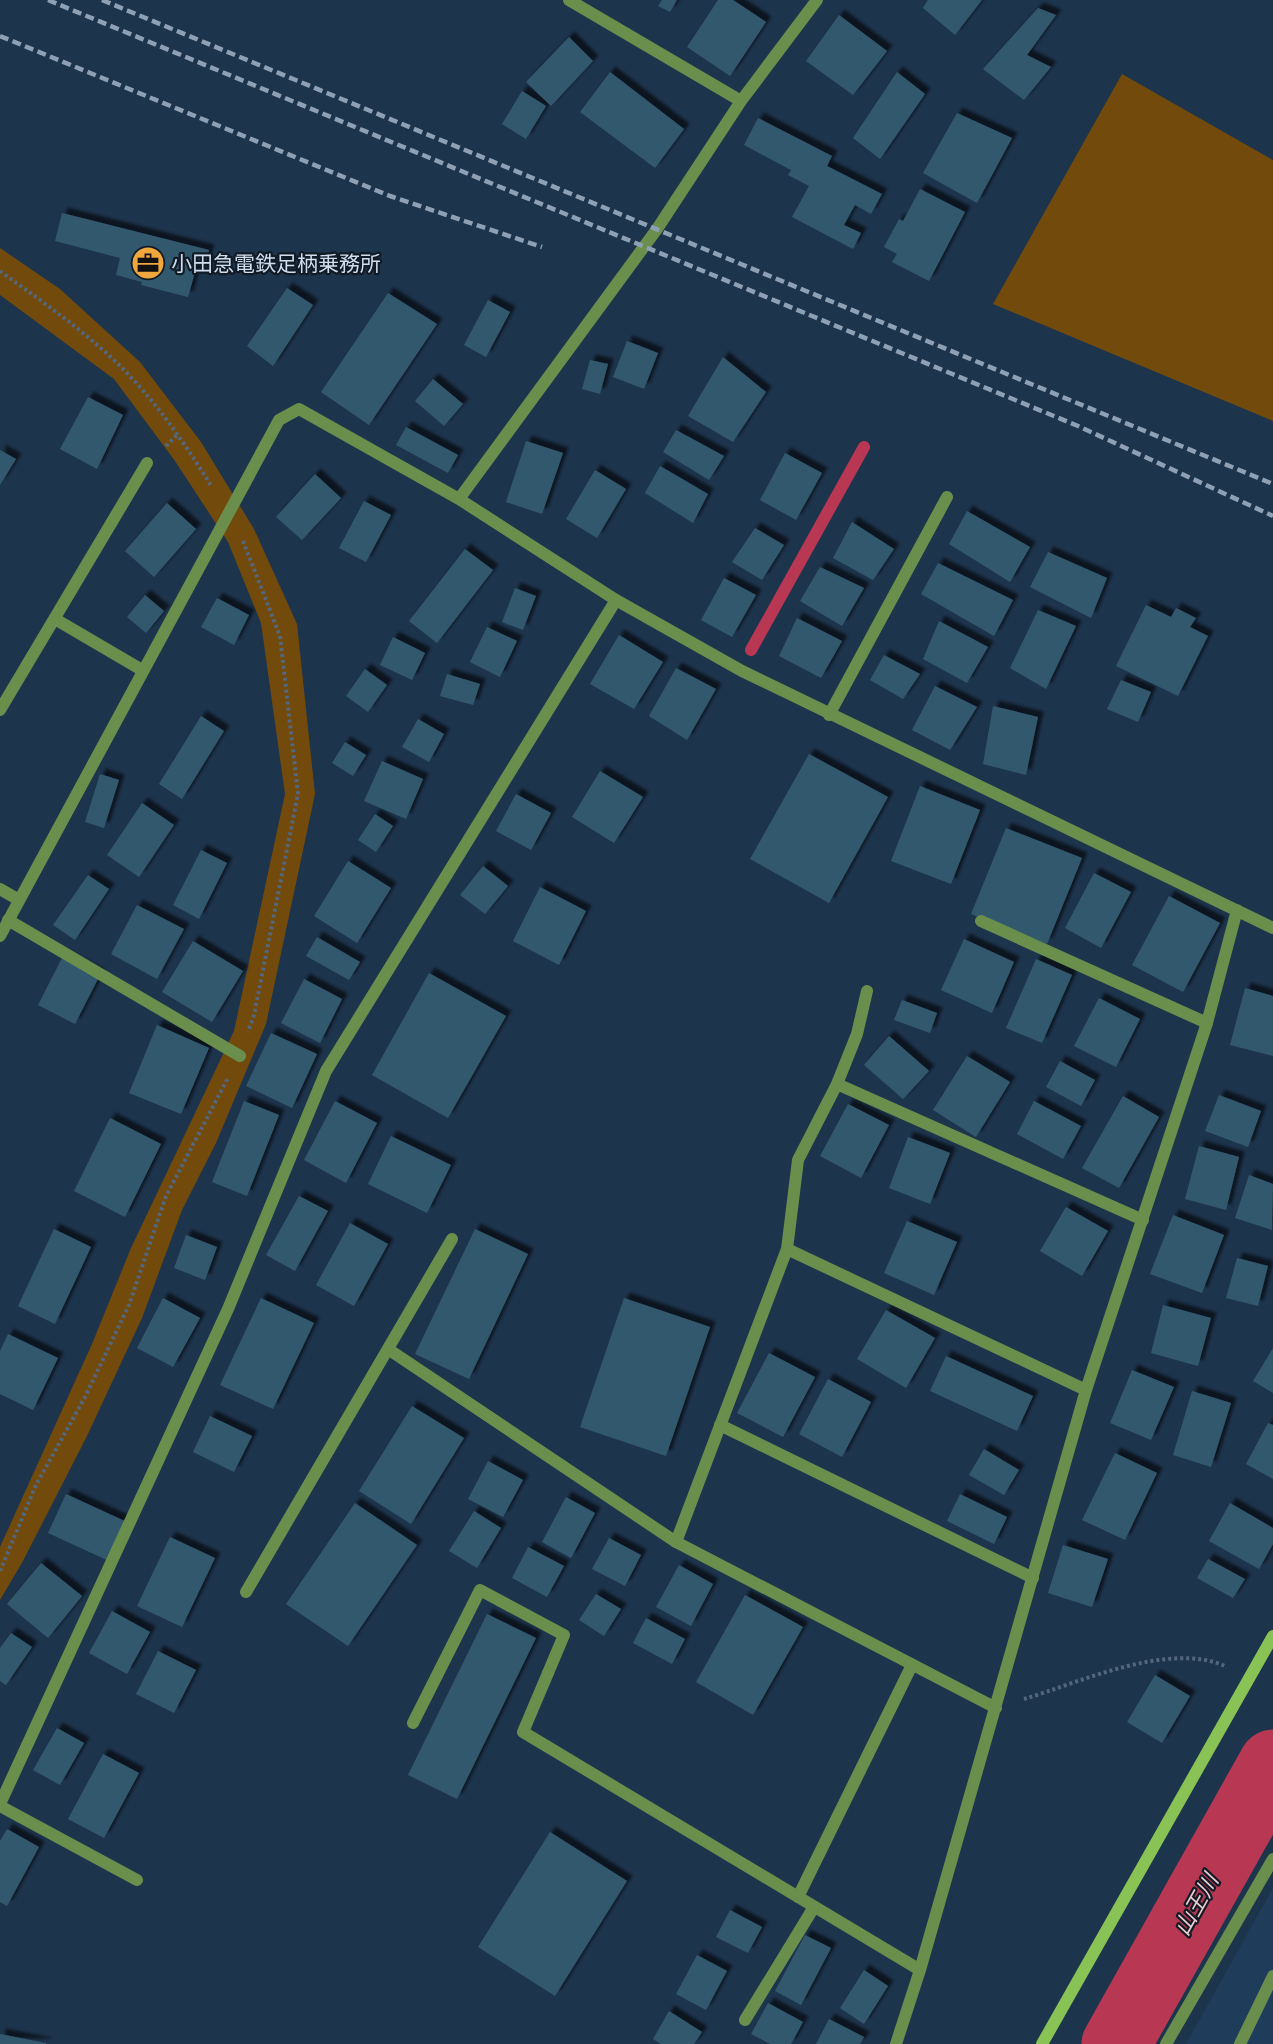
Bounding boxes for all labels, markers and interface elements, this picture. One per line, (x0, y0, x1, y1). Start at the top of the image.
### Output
office icon: 小田急電鉄足柄乗務所 (130, 245, 166, 281)
place label: 小田急電鉄足柄乗務所 (171, 249, 381, 277)
water label: 山王川 (1166, 1866, 1225, 1940)

